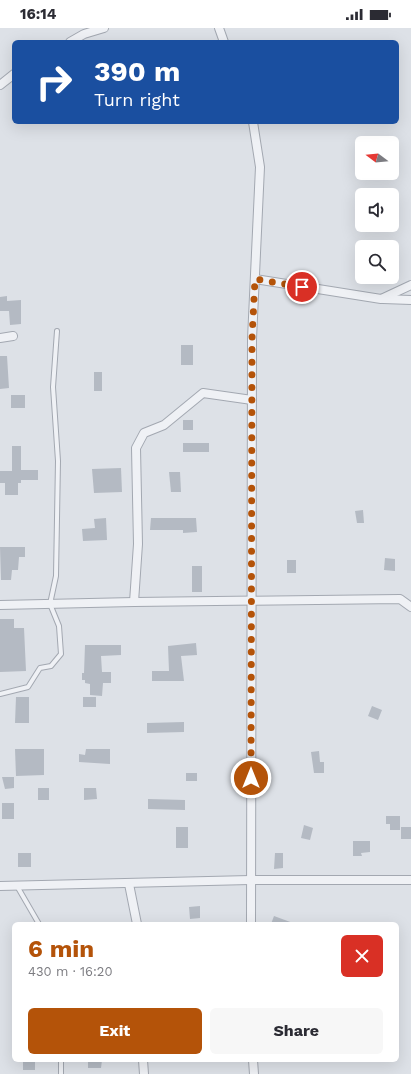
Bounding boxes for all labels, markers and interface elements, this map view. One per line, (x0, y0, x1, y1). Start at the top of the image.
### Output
text: 16:14 (20, 5, 56, 23)
text: 390 m (94, 55, 180, 88)
icon: right (28, 56, 80, 108)
text: Turn right (94, 89, 180, 110)
north arrow (355, 136, 399, 180)
map controls (355, 136, 399, 284)
button: sound (355, 188, 399, 232)
button: search (355, 240, 399, 284)
pin (285, 270, 319, 304)
icon: arrive (291, 276, 313, 298)
position arrow (230, 757, 272, 799)
text: 6 min (28, 935, 94, 963)
button: close (341, 935, 383, 977)
text: 430 m · 16:20 (28, 964, 112, 979)
button: Exit (28, 1008, 202, 1054)
button: Share (210, 1008, 383, 1054)

